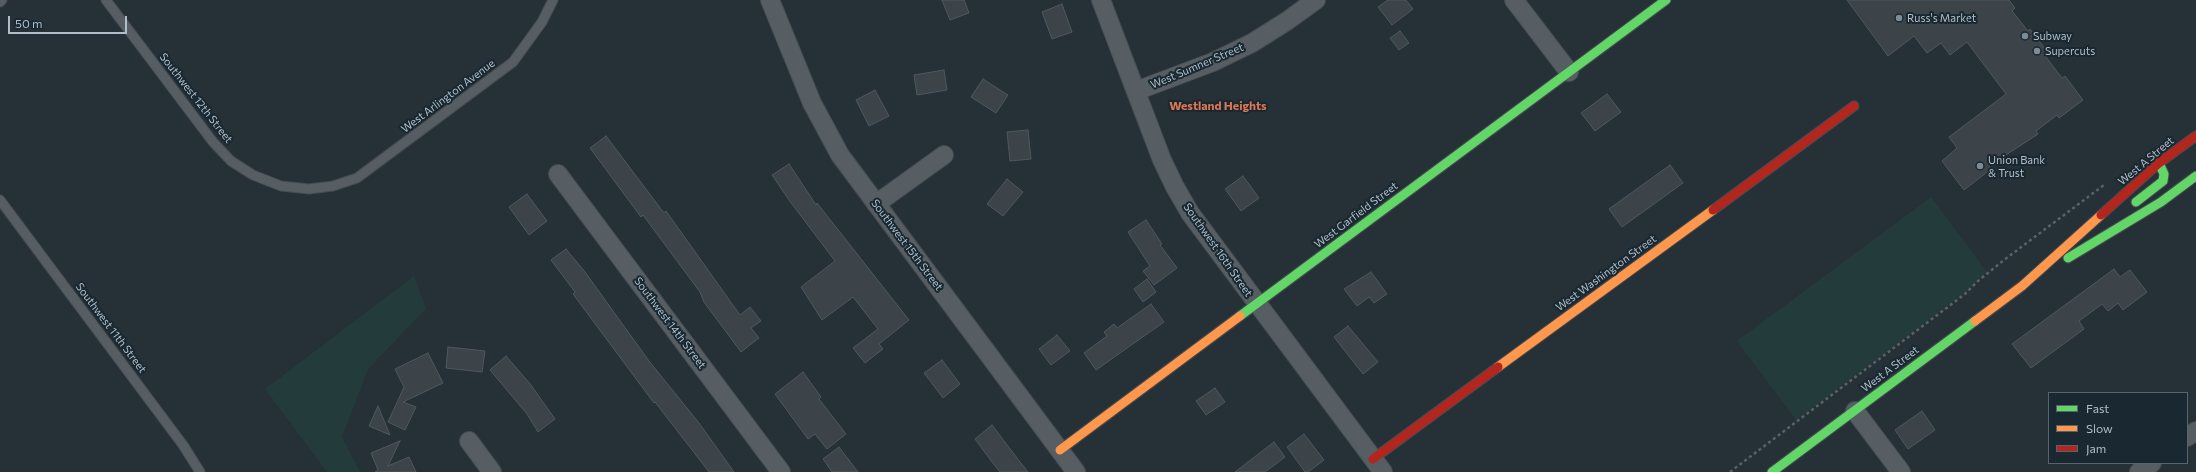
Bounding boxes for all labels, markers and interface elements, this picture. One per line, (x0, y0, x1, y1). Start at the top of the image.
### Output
scale bar (10, 8, 129, 34)
place label: Russ's Market (1907, 11, 1976, 25)
marker: Russ's Market (1894, 13, 1904, 23)
text: 50 m (15, 16, 43, 30)
place label: Subway (2033, 29, 2072, 43)
marker: Subway (2020, 31, 2030, 41)
street label: West Sumner Street (1149, 40, 1245, 92)
place label: Supercuts (2045, 44, 2095, 58)
marker: Supercuts (2032, 46, 2042, 56)
street label: Southwest 12th Street (157, 50, 235, 146)
street label: West Arlington Avenue (399, 56, 497, 136)
district label: Westland Heights (1169, 99, 1267, 113)
street label: West A Street (2115, 134, 2177, 188)
place label: Union Bank & Trust (1988, 153, 2045, 179)
marker: Union Bank & Trust (1975, 161, 1985, 171)
street label: West Garfield Street (1312, 179, 1400, 251)
street label: Southwest 15th Street (868, 197, 946, 293)
street label: Southwest 16th Street (1181, 201, 1255, 299)
street label: West Washington Street (1553, 232, 1659, 314)
street label: Southwest 14th Street (631, 275, 709, 371)
street label: Southwest 11th Street (73, 280, 149, 376)
street label: West A Street (1859, 343, 1921, 395)
legend (2048, 392, 2188, 464)
text: Fast (2086, 401, 2109, 415)
text: Slow (2086, 421, 2113, 435)
text: Jam (2086, 441, 2106, 455)

